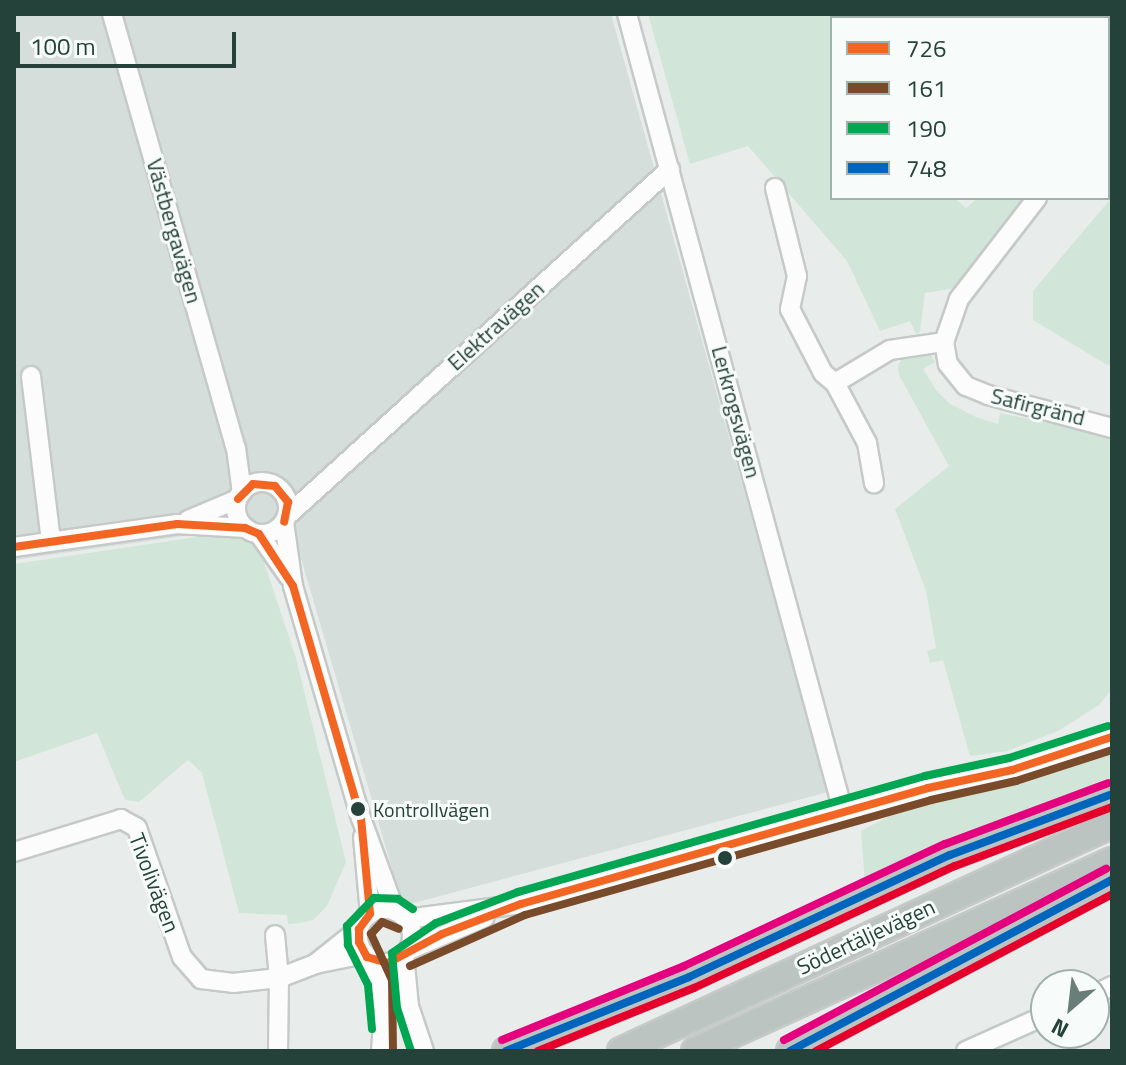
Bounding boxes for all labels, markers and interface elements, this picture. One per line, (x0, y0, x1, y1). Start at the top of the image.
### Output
scale bar (20, 16, 240, 66)
legend (830, 16, 1110, 200)
text: 100 m (30, 28, 96, 64)
text: 726 (906, 30, 946, 66)
text: 161 (906, 70, 946, 106)
text: 190 (906, 110, 946, 146)
text: 748 (906, 150, 946, 186)
street label: Västbergavägen (141, 156, 207, 306)
street label: Elektravägen (442, 276, 550, 376)
street label: Lerkrogsvägen (706, 343, 766, 481)
street label: Safirgränd (988, 383, 1088, 431)
place label: Kontrollvägen (373, 797, 489, 821)
marker: Kontrollvägen (350, 801, 366, 817)
street label: Tivolivägen (123, 830, 185, 936)
unlabelled marker (717, 850, 733, 866)
street label: Södertäljevägen (793, 894, 939, 980)
north arrow (1030, 969, 1110, 1049)
text: N (1045, 1010, 1074, 1047)

